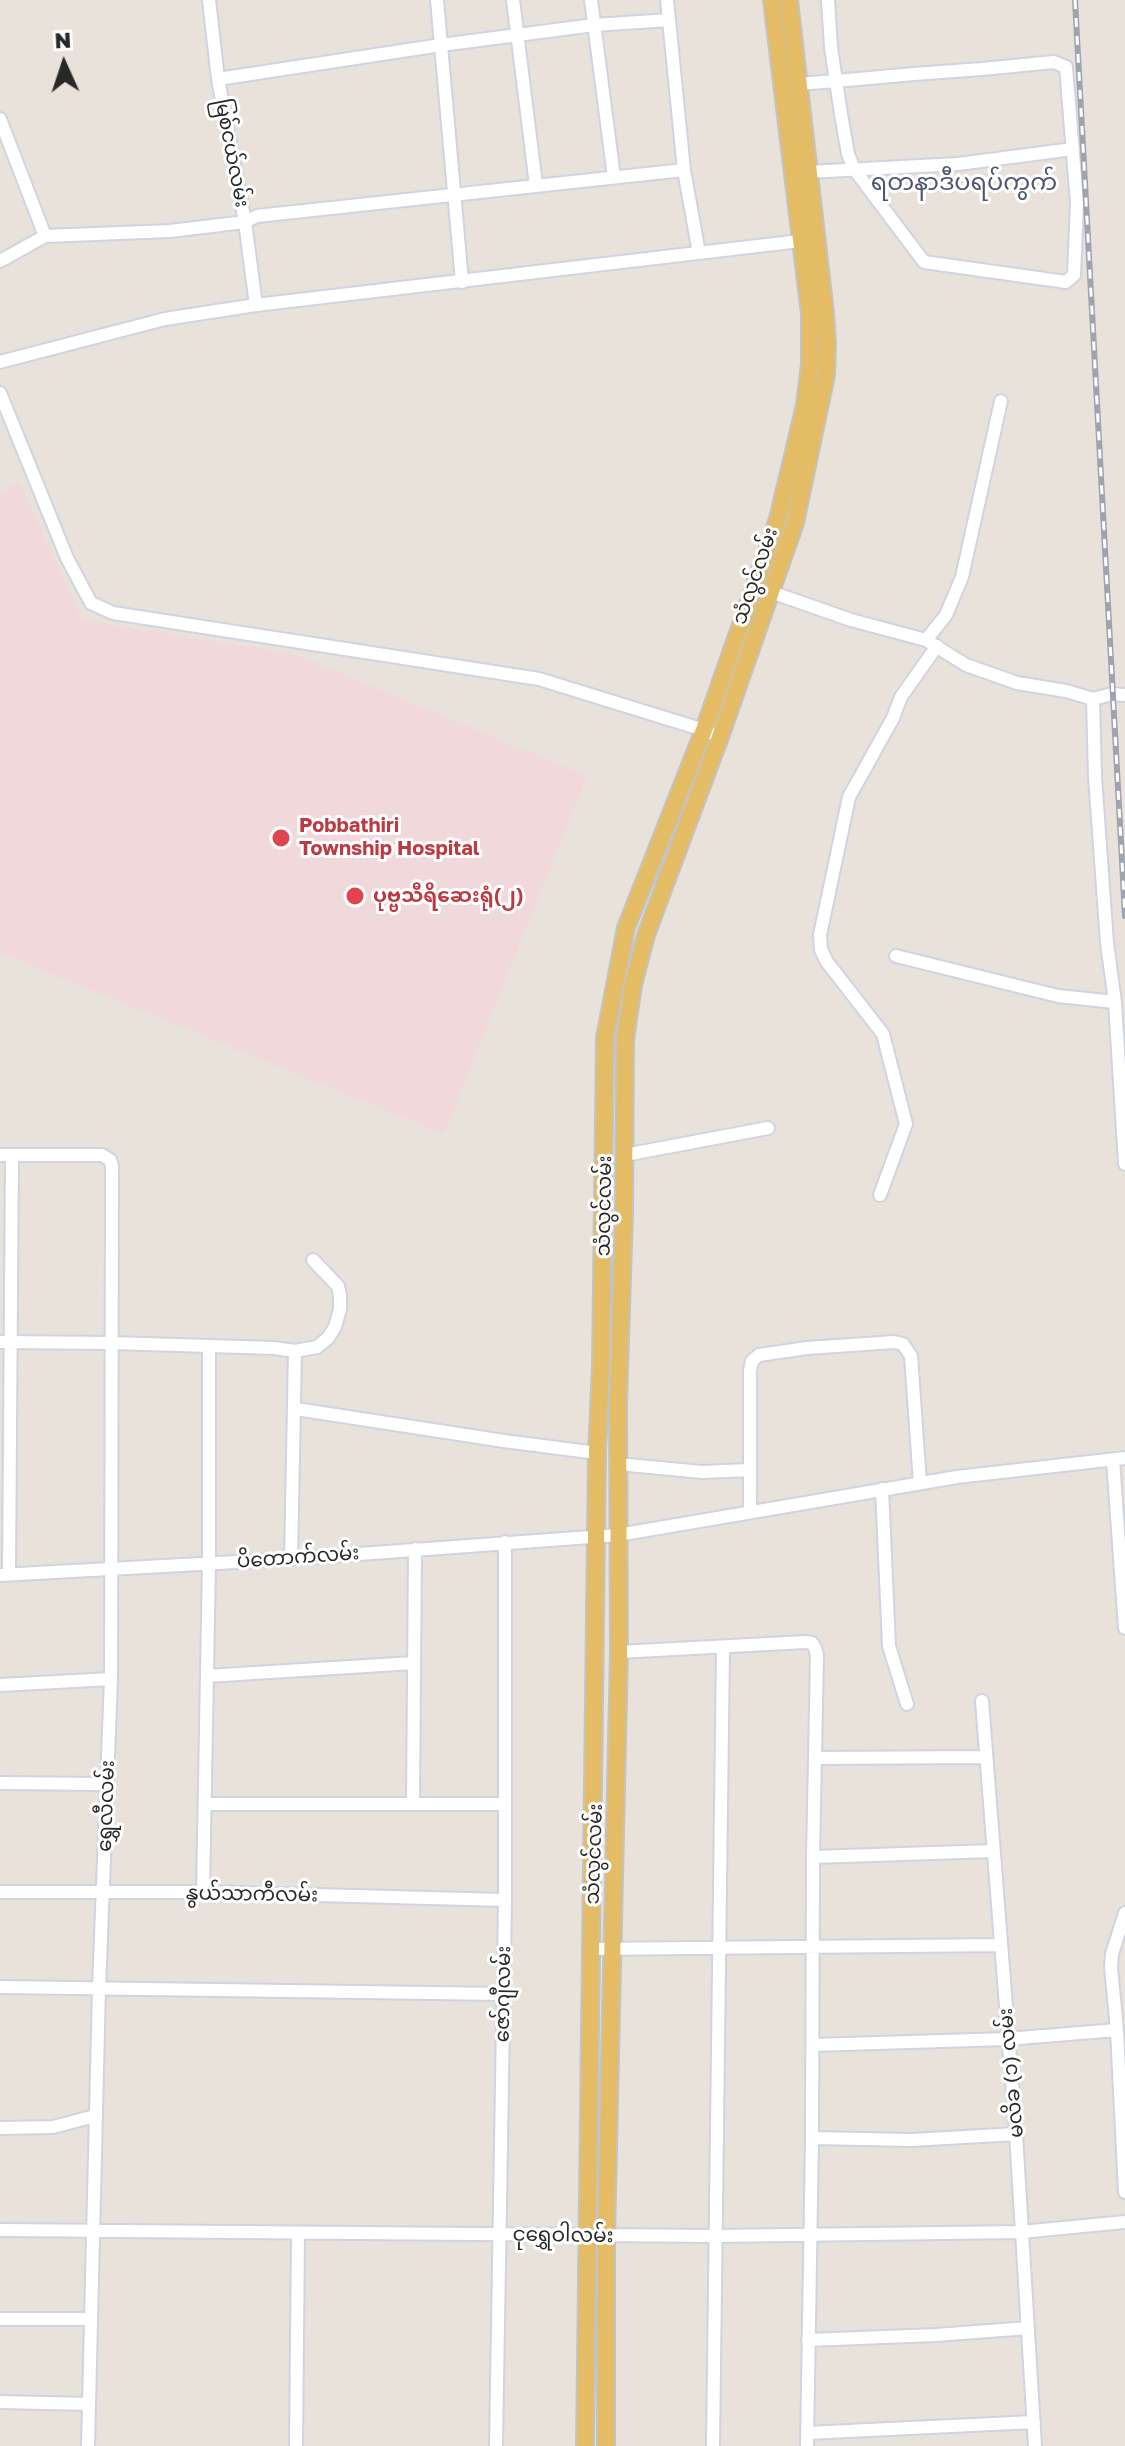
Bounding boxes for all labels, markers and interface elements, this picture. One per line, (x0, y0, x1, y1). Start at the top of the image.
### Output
north arrow (24, 24, 104, 104)
text: N (54, 26, 72, 53)
street label: မြစ်ငယ်လမ်း (210, 97, 254, 209)
district label: ရတနာဒီပရပ်ကွက် (871, 168, 1057, 196)
street label: သံလွင်လမ်း (727, 524, 783, 628)
place label: Pobbathiri Township Hospital (299, 814, 480, 861)
marker: Pobbathiri Township Hospital (270, 827, 292, 849)
place label: ပုဗ္ဗသီရိဆေးရုံ(၂) (373, 884, 523, 908)
marker: ပုဗ္ဗသီရိဆေးရုံ(၂) (344, 885, 366, 907)
street label: သံလွင်လမ်း (591, 1155, 617, 1257)
street label: ပိတောက်လမ်း (236, 1541, 360, 1573)
street label: ရွှေလီလမ်း (92, 1760, 120, 1852)
street label: သံလွင်လမ်း (580, 1803, 608, 1905)
street label: နွယ်သာကီလမ်း (186, 1881, 318, 1907)
street label: ဇော်ဂျီလမ်း (490, 1945, 516, 2043)
street label: မလိခ (၁) လမ်း (993, 2007, 1029, 2139)
street label: ငုရွှေဝါလမ်း (512, 2222, 614, 2248)

